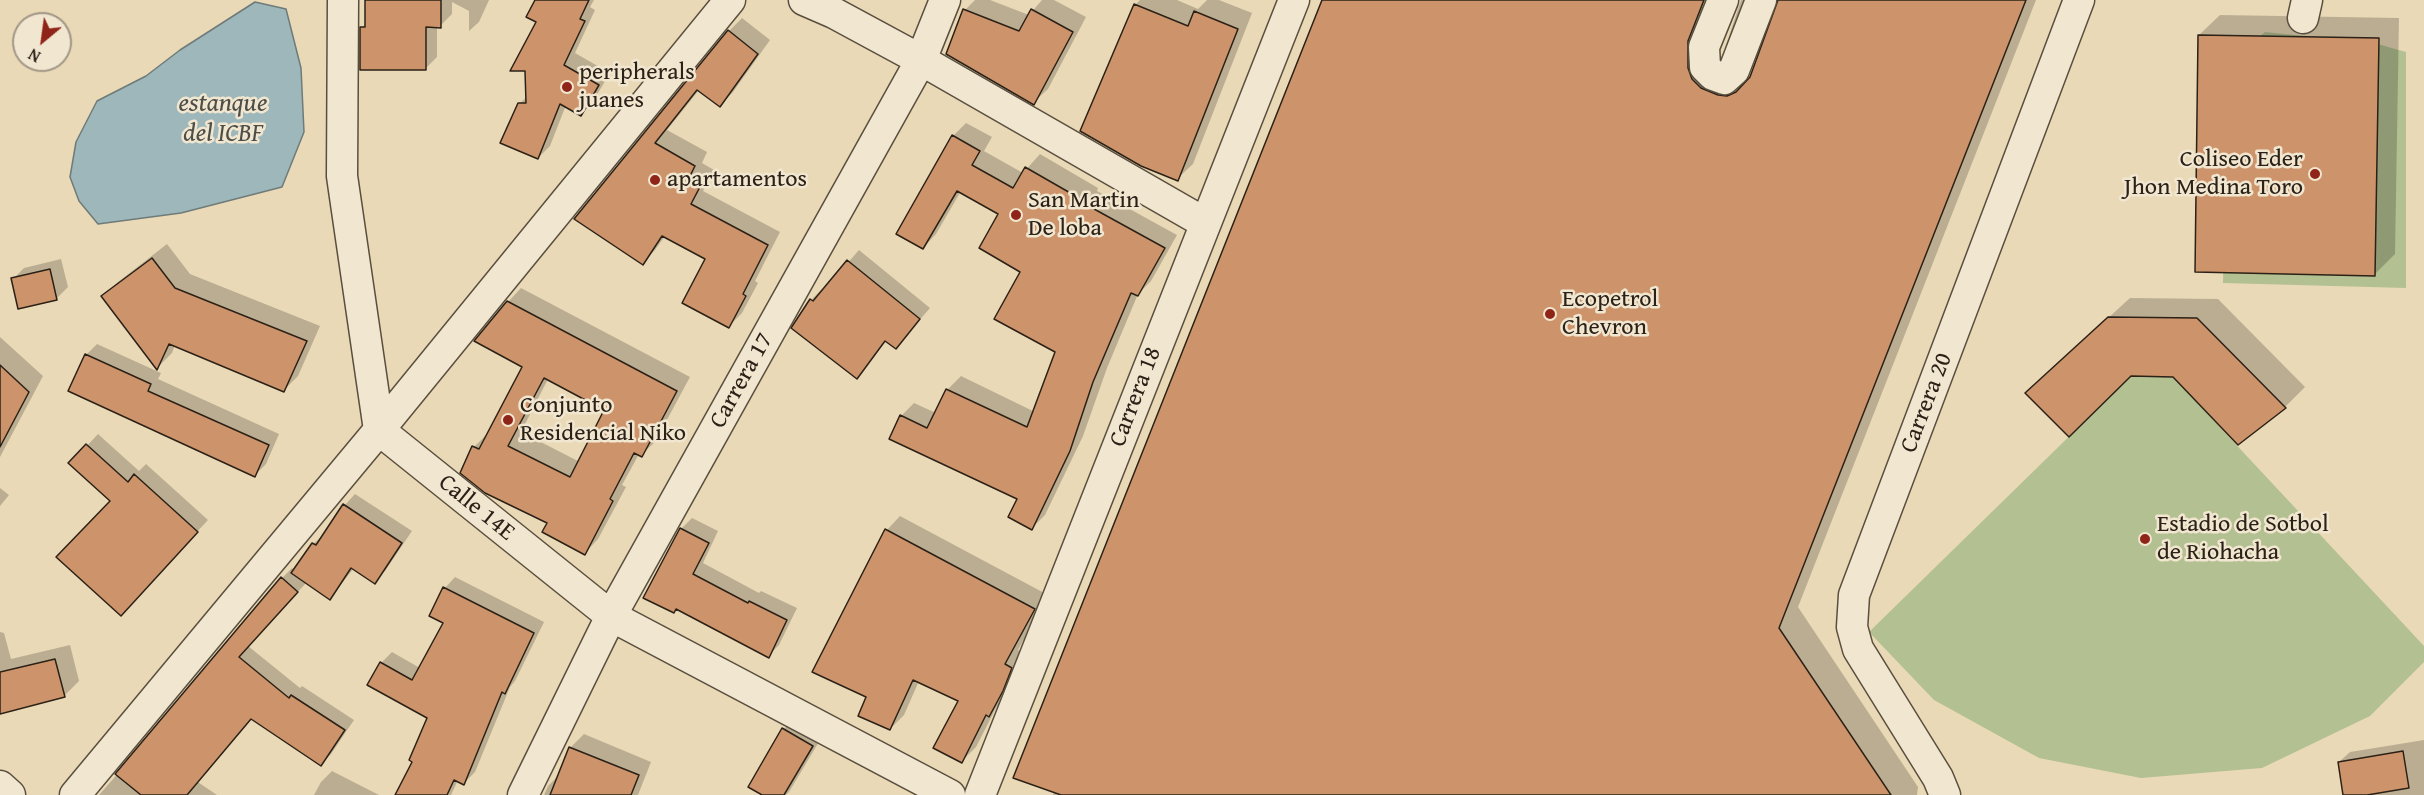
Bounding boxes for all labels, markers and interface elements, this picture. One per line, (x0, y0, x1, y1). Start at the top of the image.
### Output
north arrow (12, 12, 72, 72)
text: N (24, 43, 45, 69)
place label: peripherals juanes (579, 59, 695, 115)
marker: peripherals juanes (560, 80, 574, 94)
water label: estanque del ICBF (179, 88, 267, 150)
place label: Coliseo Eder Jhon Medina Toro (2124, 146, 2303, 202)
place label: apartamentos (667, 166, 807, 194)
marker: Coliseo Eder Jhon Medina Toro (2308, 167, 2322, 181)
marker: apartamentos (648, 173, 662, 187)
place label: San Martin De loba (1028, 187, 1139, 243)
marker: San Martin De loba (1009, 208, 1023, 222)
place label: Ecopetrol Chevron (1562, 286, 1658, 342)
marker: Ecopetrol Chevron (1543, 307, 1557, 321)
street label: Carrera 17 (704, 328, 780, 434)
street label: Carrera 18 (1104, 343, 1168, 451)
street label: Carrera 20 (1895, 349, 1959, 457)
place label: Conjunto Residencial Niko (520, 392, 686, 448)
marker: Conjunto Residencial Niko (501, 413, 515, 427)
street label: Calle 14E (432, 469, 520, 547)
place label: Estadio de Sotbol de Riohacha (2157, 511, 2329, 567)
marker: Estadio de Sotbol de Riohacha (2138, 532, 2152, 546)

